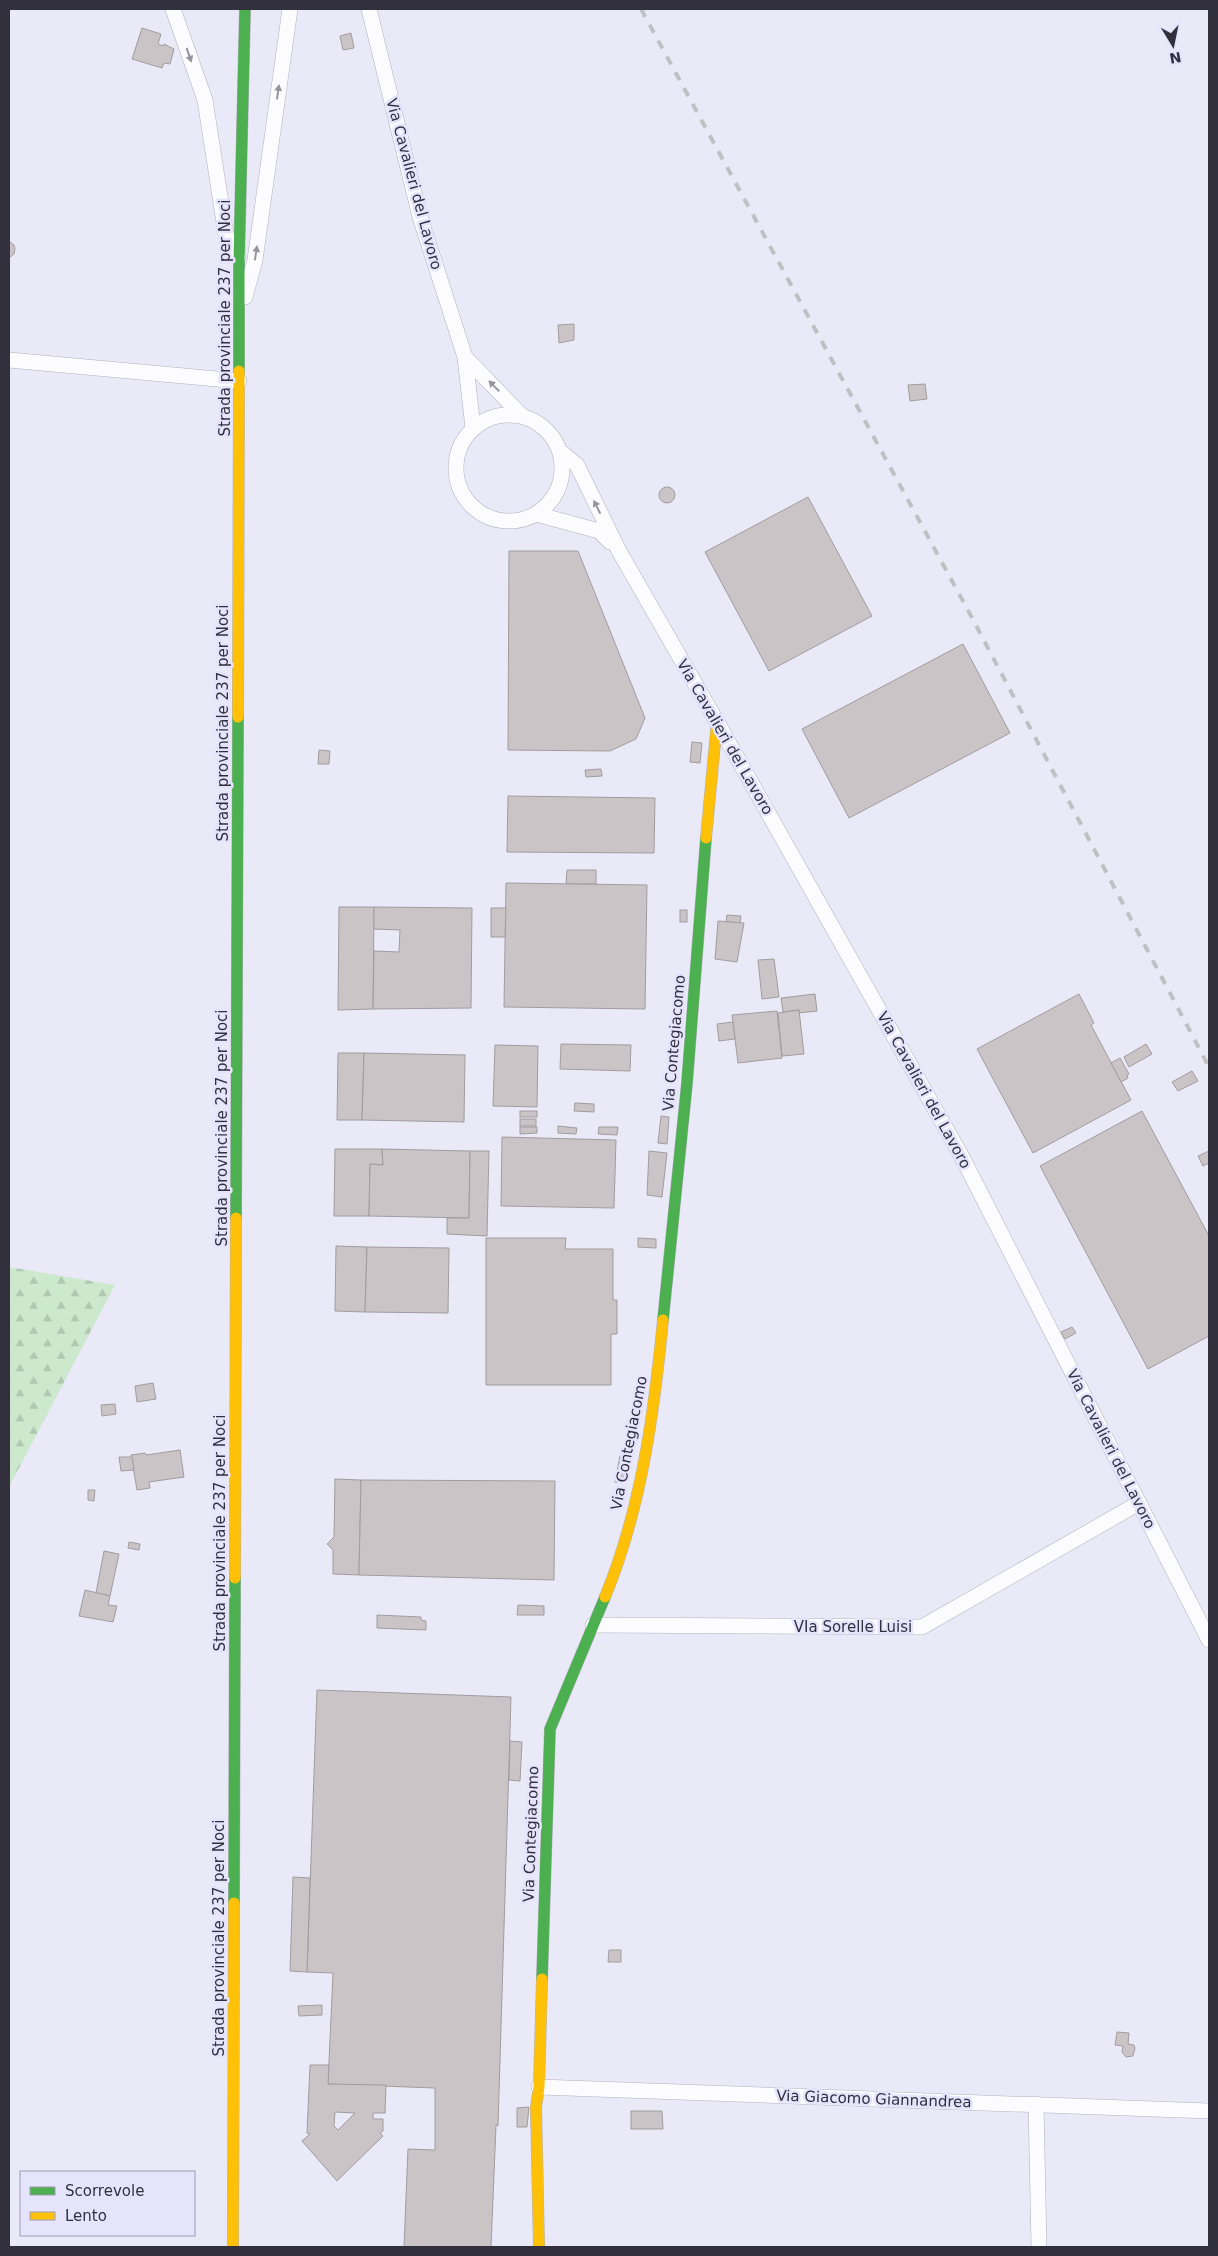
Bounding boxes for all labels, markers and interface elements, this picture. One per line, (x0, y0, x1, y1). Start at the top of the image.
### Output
north arrow (1148, 20, 1198, 70)
one-way arrow (185, 48, 193, 63)
text: N (1168, 49, 1182, 67)
one-way arrow (275, 84, 283, 100)
street label: Via Cavalieri del Lavoro (382, 96, 446, 272)
street label: Strada provinciale 237 per Noci (216, 200, 234, 437)
one-way arrow (252, 245, 260, 261)
one-way arrow (488, 381, 500, 393)
one-way arrow (593, 500, 601, 515)
street label: Strada provinciale 237 per Noci (214, 605, 232, 842)
street label: Via Cavalieri del Lavoro (673, 656, 777, 818)
street label: Via Contegiacomo (659, 974, 689, 1112)
street label: Via Cavalieri del Lavoro (873, 1008, 975, 1172)
street label: Strada provinciale 237 per Noci (213, 1010, 231, 1247)
street label: Via Cavalieri del Lavoro (1063, 1366, 1159, 1532)
street label: Via Contegiacomo (607, 1374, 651, 1512)
street label: Strada provinciale 237 per Noci (211, 1415, 229, 1652)
street label: VIa Sorelle Luisi (794, 1618, 912, 1636)
street label: Via Contegiacomo (520, 1766, 542, 1902)
street label: Strada provinciale 237 per Noci (210, 1820, 228, 2057)
street label: Via Giacomo Giannandrea (776, 2087, 972, 2111)
legend (20, 2171, 195, 2236)
text: Scorrevole (65, 2182, 144, 2200)
text: Lento (65, 2207, 107, 2225)

